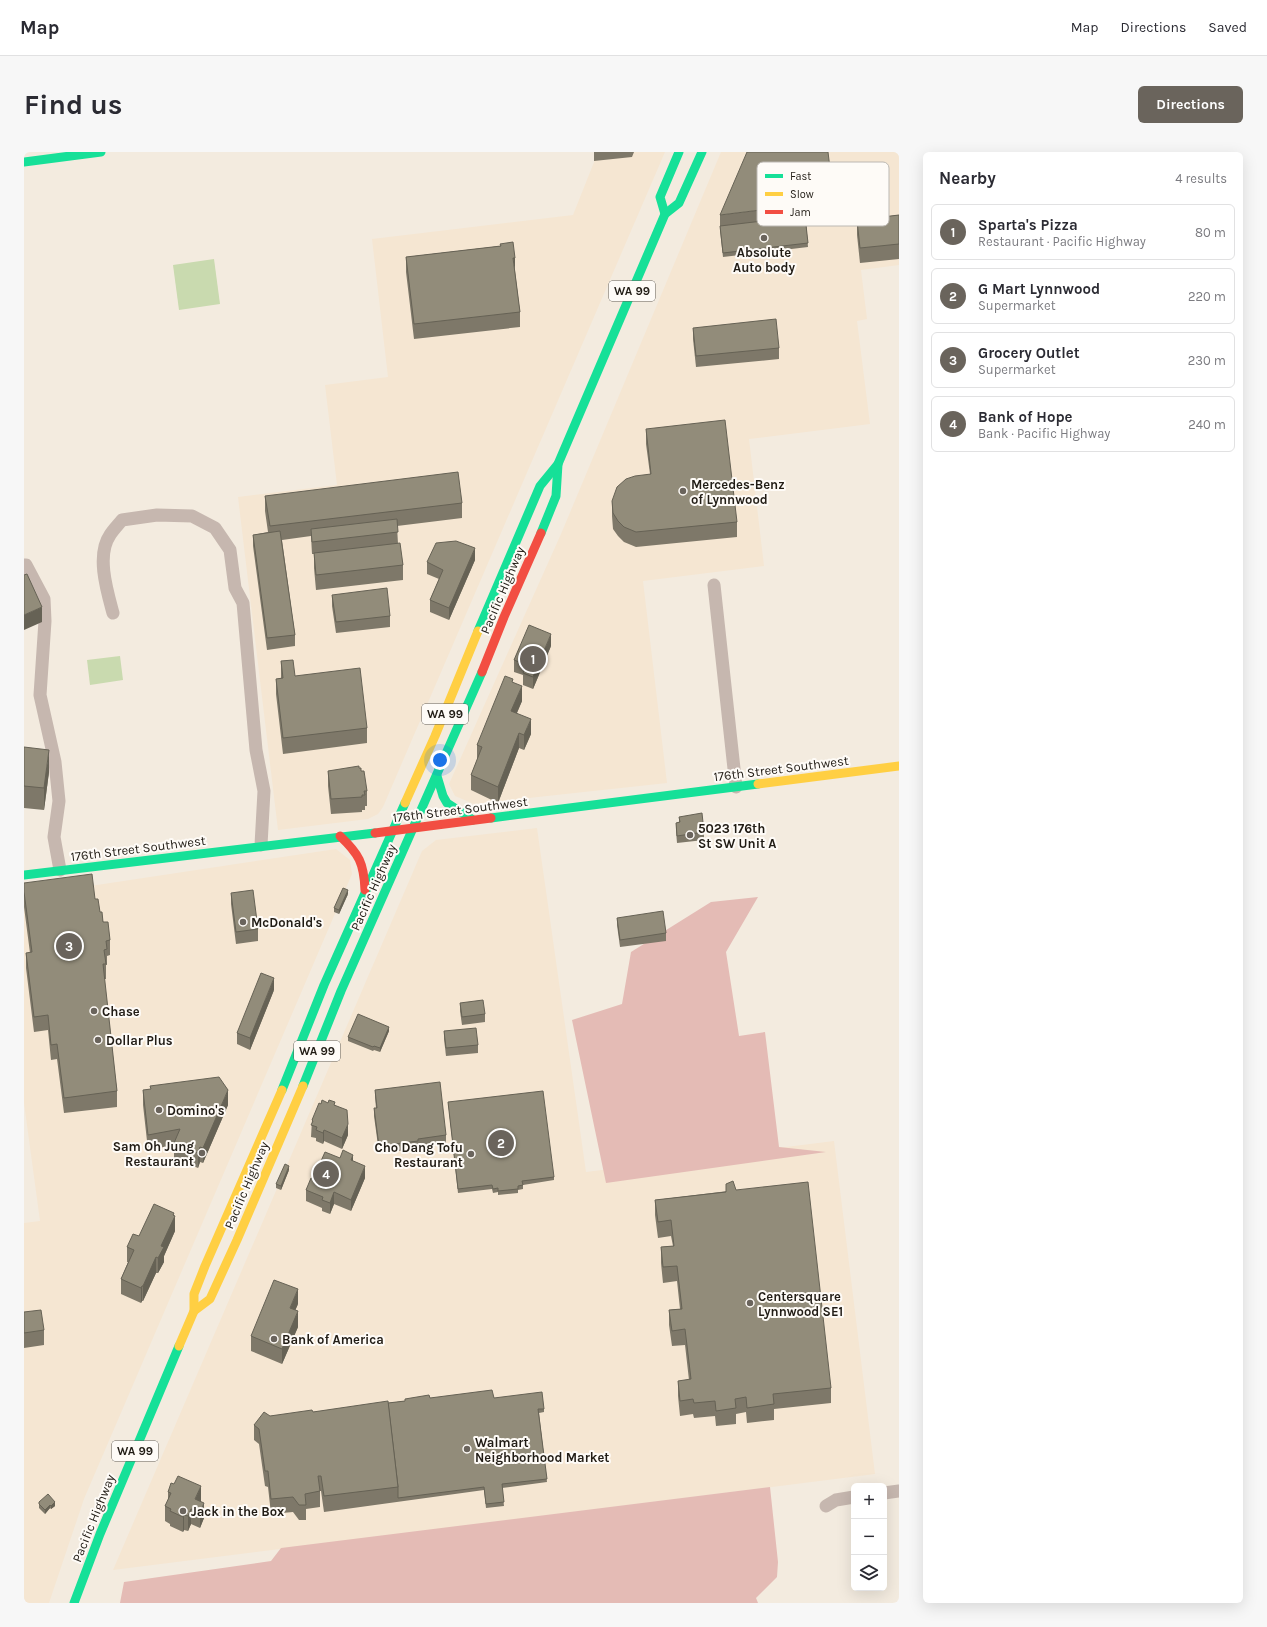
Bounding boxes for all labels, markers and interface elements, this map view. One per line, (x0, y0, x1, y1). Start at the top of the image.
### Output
text: Map (20, 17, 59, 39)
text: Map (1071, 19, 1099, 36)
text: Directions (1121, 19, 1186, 36)
text: Saved (1208, 19, 1247, 36)
button: Directions (1138, 86, 1243, 123)
text: Find us (24, 88, 123, 121)
legend (757, 162, 889, 226)
text: Nearby (939, 168, 996, 188)
text: Fast (790, 170, 811, 183)
text: 4 results (1175, 171, 1227, 186)
text: Slow (790, 188, 814, 201)
text: Jam (790, 206, 811, 219)
text: Sparta's Pizza (978, 216, 1078, 234)
text: 1 (951, 225, 955, 240)
text: 80 m (1195, 225, 1226, 240)
marker: Absolute Auto body (759, 233, 769, 243)
text: Restaurant · Pacific Highway (978, 234, 1146, 249)
place label: Absolute Auto body (733, 245, 795, 275)
text: G Mart Lynnwood (978, 280, 1100, 298)
road number: WA 99 (609, 281, 655, 301)
text: 2 (949, 289, 957, 304)
text: 220 m (1188, 289, 1226, 304)
text: Supermarket (978, 298, 1056, 313)
text: Grocery Outlet (978, 344, 1080, 362)
text: 3 (949, 353, 957, 368)
text: 230 m (1188, 353, 1226, 368)
text: Supermarket (978, 362, 1056, 377)
text: Bank of Hope (978, 408, 1072, 426)
text: 4 (949, 417, 957, 432)
text: 240 m (1188, 417, 1226, 432)
text: Bank · Pacific Highway (978, 426, 1110, 441)
place label: Mercedes-Benz of Lynnwood (691, 477, 785, 507)
marker: Mercedes-Benz of Lynnwood (678, 486, 688, 496)
street label: Pacific Highway (477, 544, 528, 636)
pin: 1 (520, 644, 546, 674)
road number: WA 99 (422, 704, 468, 724)
your location (430, 750, 450, 770)
street label: 176th Street Southwest (713, 753, 849, 784)
street label: 176th Street Southwest (392, 794, 528, 825)
place label: 5023 176th St SW Unit A (698, 821, 776, 851)
marker: 5023 176th St SW Unit A (685, 830, 695, 840)
street label: 176th Street Southwest (70, 833, 206, 864)
street label: Pacific Highway (348, 841, 399, 933)
place label: McDonald's (251, 915, 323, 930)
marker: McDonald's (238, 917, 248, 927)
pin: 3 (56, 931, 82, 961)
place label: Chase (102, 1004, 140, 1019)
marker: Chase (89, 1006, 99, 1016)
place label: Dollar Plus (106, 1033, 173, 1048)
marker: Dollar Plus (93, 1035, 103, 1045)
road number: WA 99 (294, 1041, 340, 1061)
place label: Domino's (167, 1103, 225, 1118)
marker: Domino's (154, 1105, 164, 1115)
pin: 2 (488, 1128, 514, 1158)
place label: Sam Oh Jung Restaurant (113, 1139, 194, 1169)
street label: Pacific Highway (221, 1139, 272, 1231)
place label: Cho Dang Tofu Restaurant (375, 1140, 463, 1170)
marker: Sam Oh Jung Restaurant (197, 1148, 207, 1158)
marker: Cho Dang Tofu Restaurant (466, 1149, 476, 1159)
pin: 4 (313, 1159, 339, 1189)
place label: Centersquare Lynnwood SE1 (758, 1289, 843, 1319)
marker: Centersquare Lynnwood SE1 (745, 1298, 755, 1308)
place label: Bank of America (282, 1332, 384, 1347)
marker: Bank of America (269, 1334, 279, 1344)
place label: Walmart Neighborhood Market (475, 1435, 609, 1465)
road number: WA 99 (112, 1441, 158, 1461)
marker: Walmart Neighborhood Market (462, 1444, 472, 1454)
street label: Pacific Highway (69, 1472, 118, 1564)
map controls (851, 1483, 887, 1591)
button: + (851, 1483, 887, 1519)
place label: Jack in the Box (191, 1504, 284, 1519)
marker: Jack in the Box (178, 1506, 188, 1516)
button: − (851, 1519, 887, 1555)
button: layers (851, 1555, 887, 1591)

